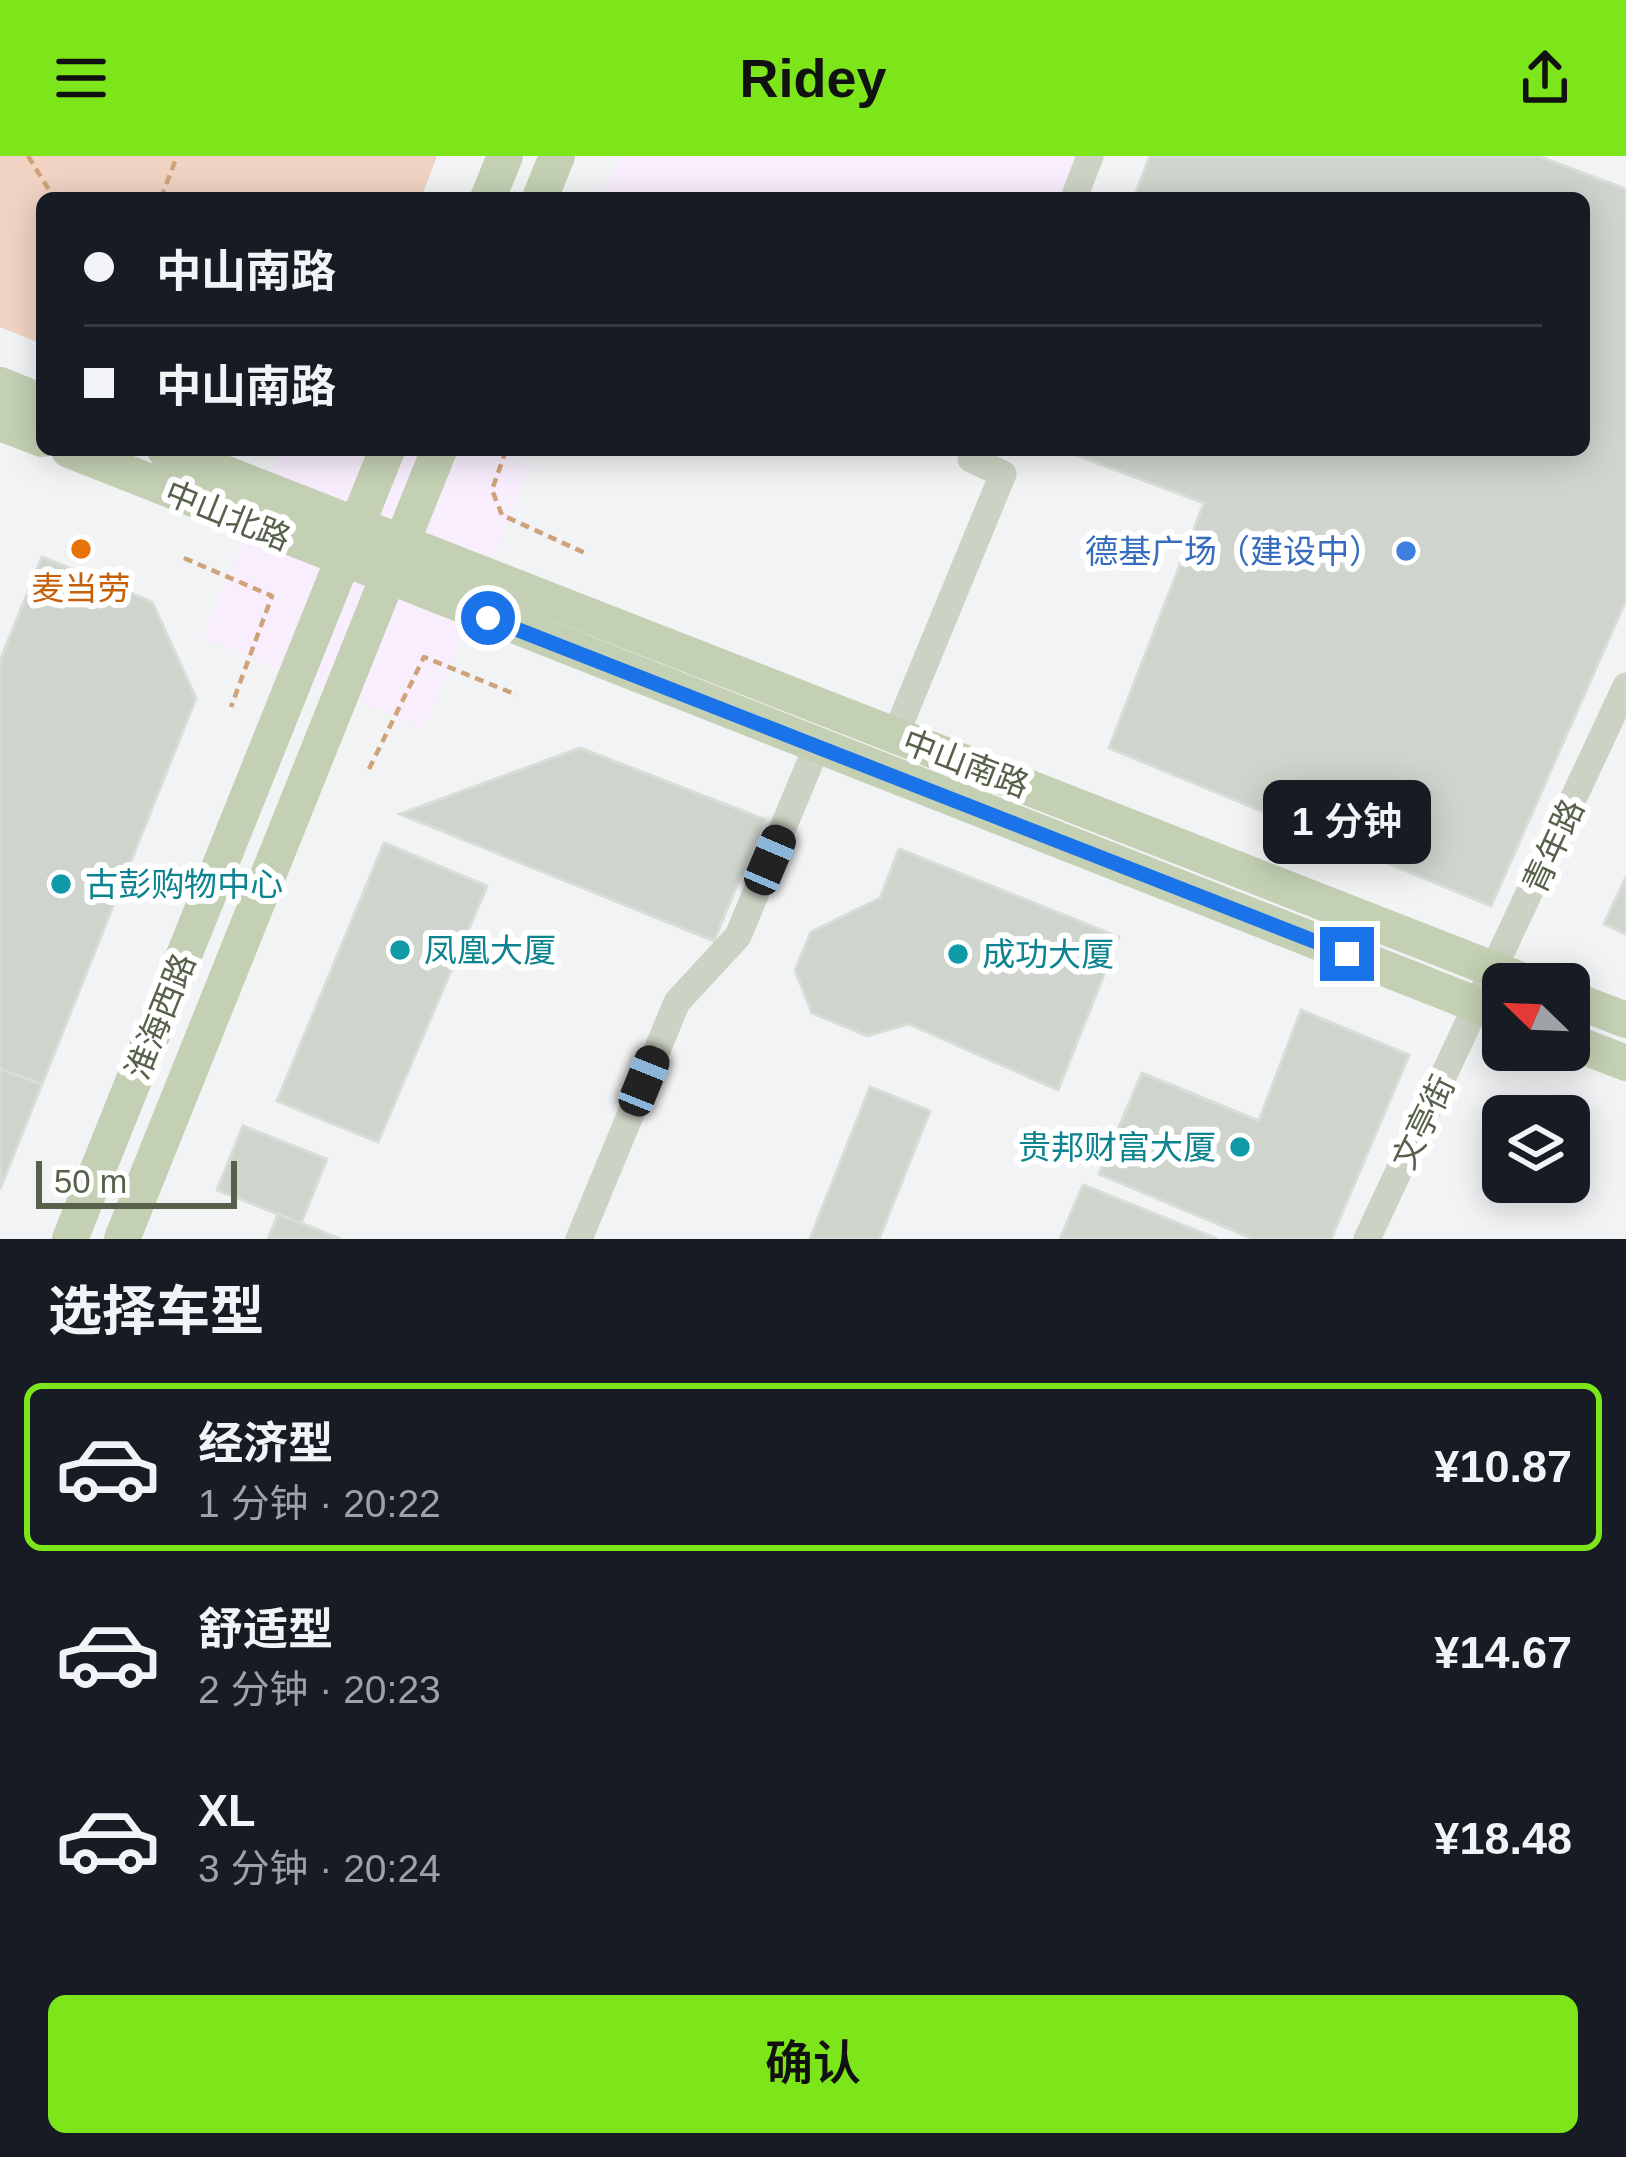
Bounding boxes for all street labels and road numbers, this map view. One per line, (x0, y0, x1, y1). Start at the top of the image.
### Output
street label: 中山北路 (160, 474, 296, 557)
street label: 中山南路 (898, 723, 1034, 804)
street label: 青年路 (1516, 794, 1591, 899)
street label: 淮海西路 (119, 948, 202, 1084)
street label: 文亭街 (1385, 1070, 1462, 1175)

